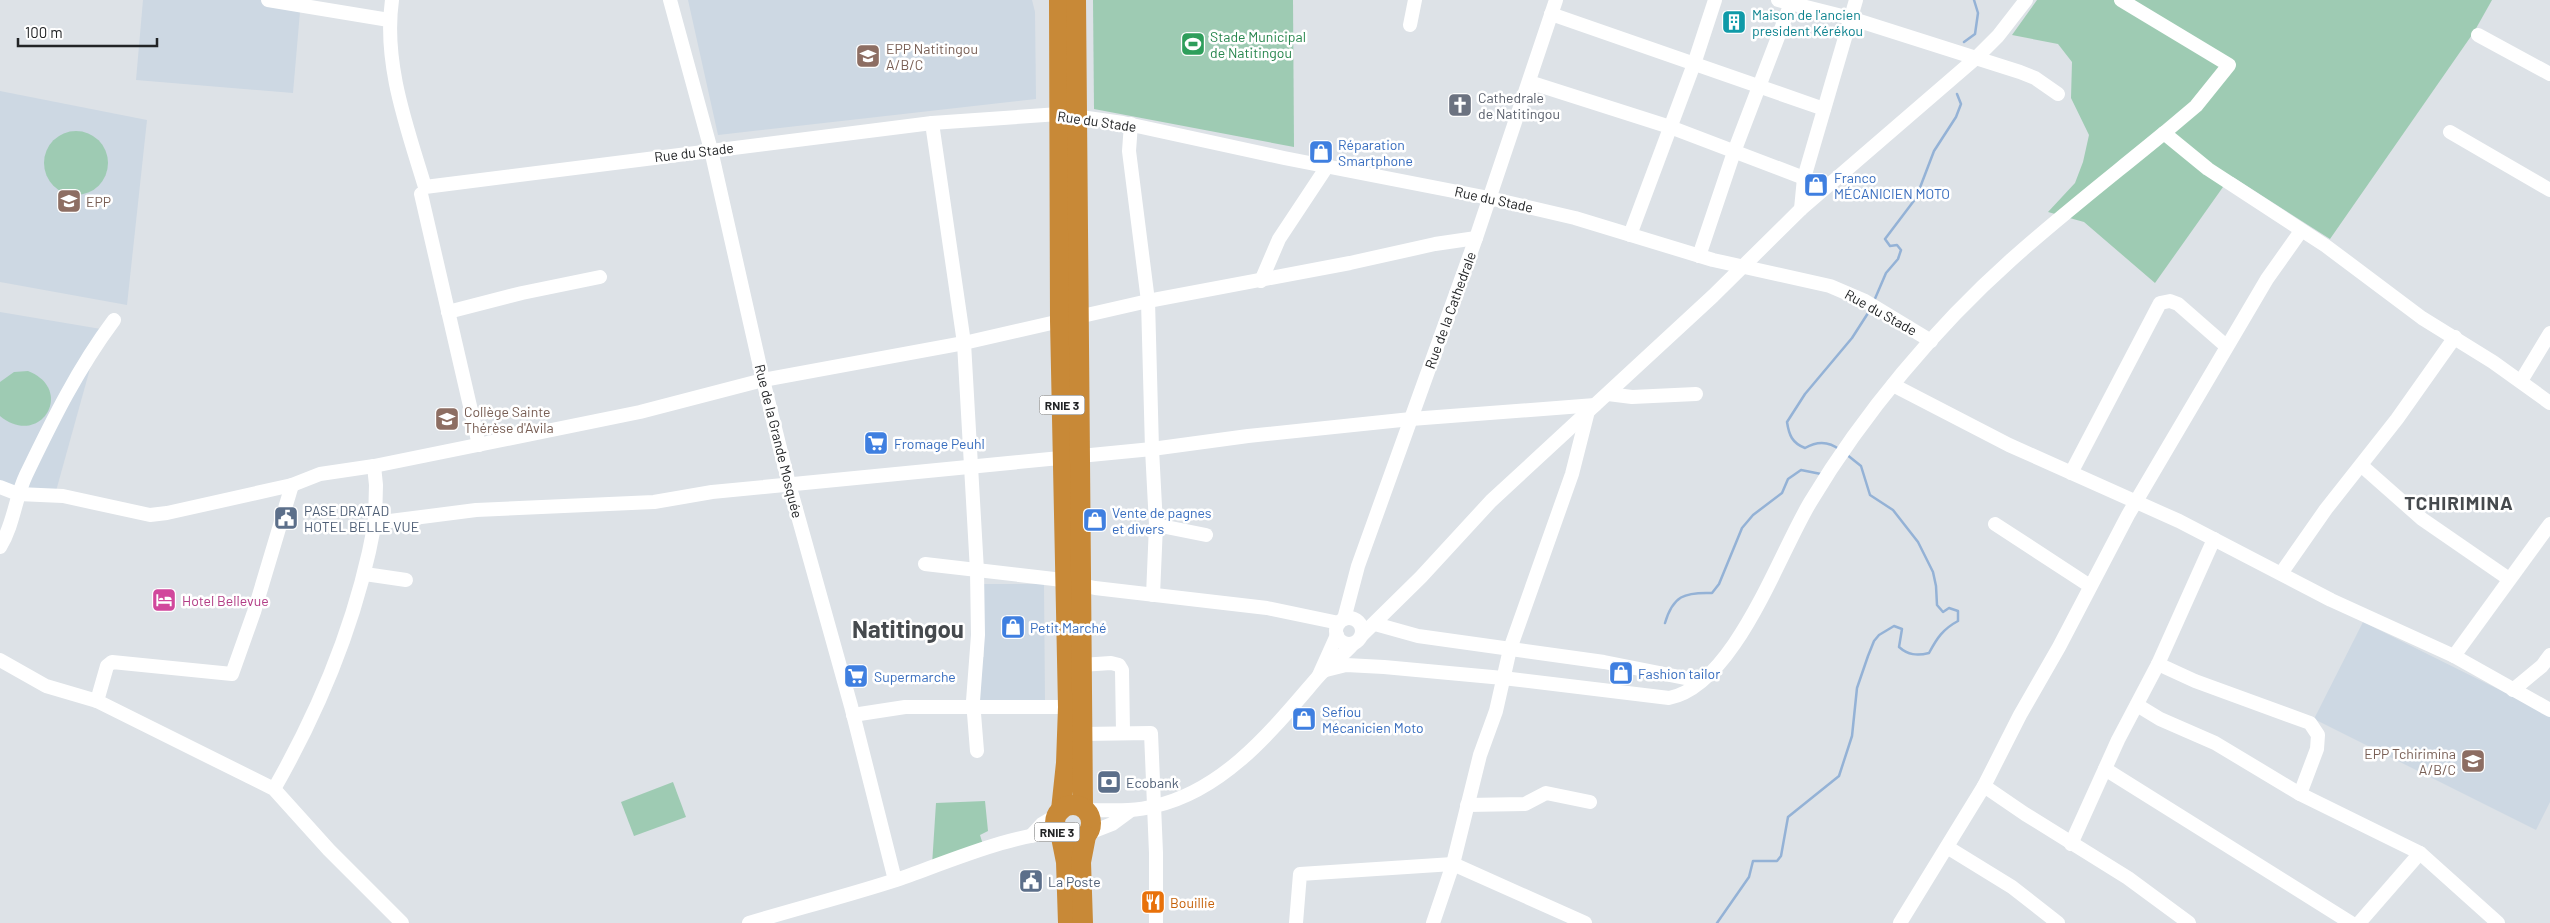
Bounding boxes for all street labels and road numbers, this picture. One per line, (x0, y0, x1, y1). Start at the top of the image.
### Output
street label: Rue du Stade (1056, 107, 1138, 135)
street label: Rue du Stade (653, 139, 735, 165)
street label: Rue du Stade (1453, 182, 1535, 216)
street label: Rue de la Cathedrale (1421, 249, 1479, 371)
street label: Rue du Stade (1842, 285, 1920, 339)
street label: Rue de la Grande Mosquée (752, 362, 806, 520)
road number: RNIE 3 (1040, 396, 1084, 414)
road number: RNIE 3 (1034, 822, 1080, 842)

